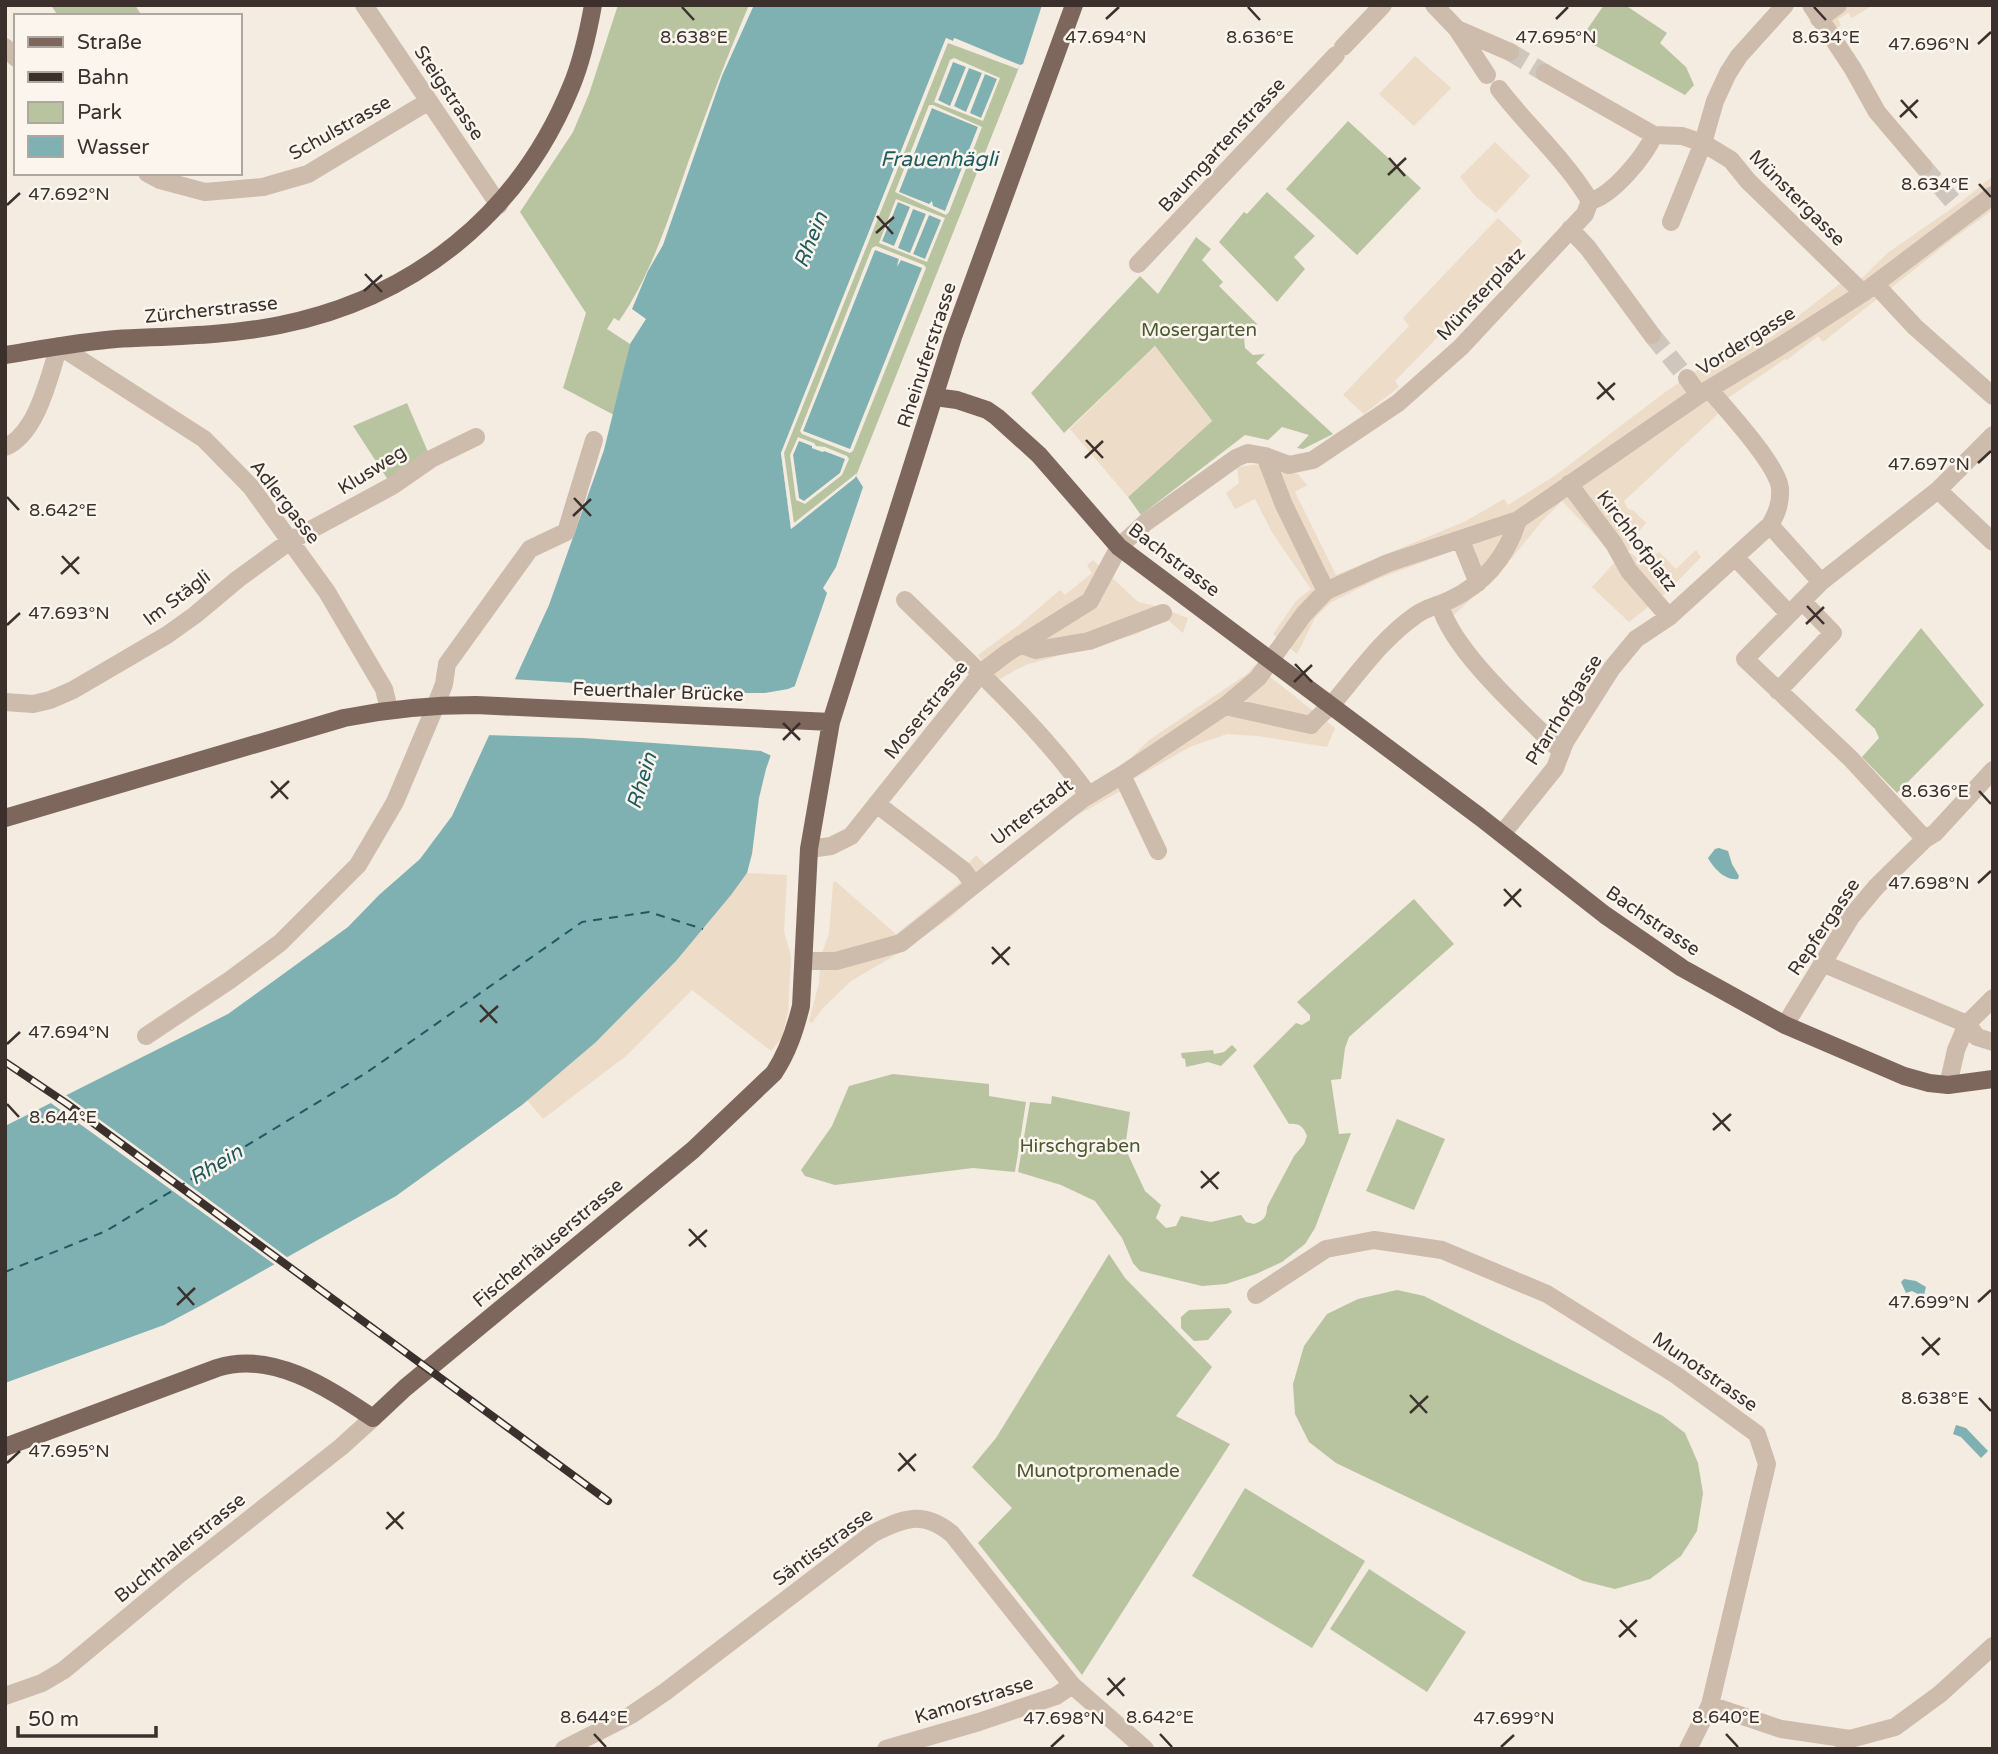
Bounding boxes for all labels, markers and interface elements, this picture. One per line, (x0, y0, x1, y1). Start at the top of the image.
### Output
legend (14, 14, 242, 175)
text: 8.638°E (660, 26, 728, 48)
text: 47.694°N (1065, 26, 1147, 48)
text: 8.636°E (1226, 26, 1294, 48)
text: 47.695°N (1515, 26, 1597, 48)
text: 8.634°E (1792, 26, 1860, 48)
text: Straße (77, 30, 142, 55)
text: 47.696°N (1888, 33, 1970, 55)
street label: Steigstrasse (409, 42, 489, 144)
text: Bahn (77, 65, 129, 90)
street label: Baumgartenstrasse (1154, 73, 1290, 217)
street label: Schulstrasse (285, 91, 395, 165)
text: Park (77, 100, 122, 125)
text: Wasser (77, 135, 149, 160)
street label: Münstergasse (1744, 145, 1850, 251)
water label: Frauenhägli (880, 147, 1001, 172)
text: 8.634°E (1901, 173, 1969, 195)
text: 47.692°N (28, 183, 110, 205)
water label: Rhein (789, 207, 834, 271)
street label: Münsterplatz (1432, 243, 1530, 345)
street label: Rheinuferstrasse (893, 279, 961, 431)
street label: Zürcherstrasse (143, 292, 279, 328)
street label: Vordergasse (1693, 302, 1799, 380)
park label: Mosergarten (1141, 319, 1257, 341)
street label: Klusweg (334, 441, 410, 499)
text: 47.697°N (1888, 453, 1970, 475)
street label: Adlergasse (246, 456, 324, 548)
street label: Kirchhofplatz (1592, 486, 1682, 596)
text: 8.642°E (29, 499, 97, 521)
street label: Bachstrasse (1124, 518, 1224, 602)
street label: Im Stägli (139, 566, 215, 630)
text: 47.693°N (28, 602, 110, 624)
street label: Pfarrhofgasse (1521, 651, 1607, 769)
street label: Moserstrasse (880, 656, 972, 764)
street label: Feuerthaler Brücke (572, 678, 744, 706)
water label: Rhein (622, 749, 663, 812)
street label: Unterstadt (987, 774, 1077, 850)
text: 8.636°E (1901, 780, 1969, 802)
text: 47.698°N (1888, 872, 1970, 894)
street label: Repfergasse (1783, 874, 1865, 980)
street label: Bachstrasse (1602, 881, 1704, 961)
text: 47.694°N (28, 1021, 110, 1043)
text: 8.644°E (29, 1106, 97, 1128)
park label: Hirschgraben (1019, 1135, 1141, 1157)
water label: Rhein (185, 1139, 248, 1191)
street label: Fischerhäuserstrasse (469, 1174, 627, 1312)
text: 47.699°N (1888, 1291, 1970, 1313)
street label: Munotstrasse (1648, 1328, 1762, 1416)
text: 8.638°E (1901, 1387, 1969, 1409)
text: 47.695°N (28, 1440, 110, 1462)
park label: Munotpromenade (1016, 1460, 1180, 1482)
street label: Buchthalerstrasse (110, 1489, 250, 1607)
street label: Säntisstrasse (769, 1503, 877, 1591)
street label: Kamorstrasse (912, 1672, 1036, 1728)
scale bar (18, 1694, 156, 1738)
text: 8.644°E (560, 1706, 628, 1728)
text: 8.642°E (1126, 1706, 1194, 1728)
text: 8.640°E (1692, 1706, 1760, 1728)
text: 50 m (28, 1707, 79, 1732)
text: 47.698°N (1023, 1707, 1105, 1729)
text: 47.699°N (1473, 1707, 1555, 1729)

